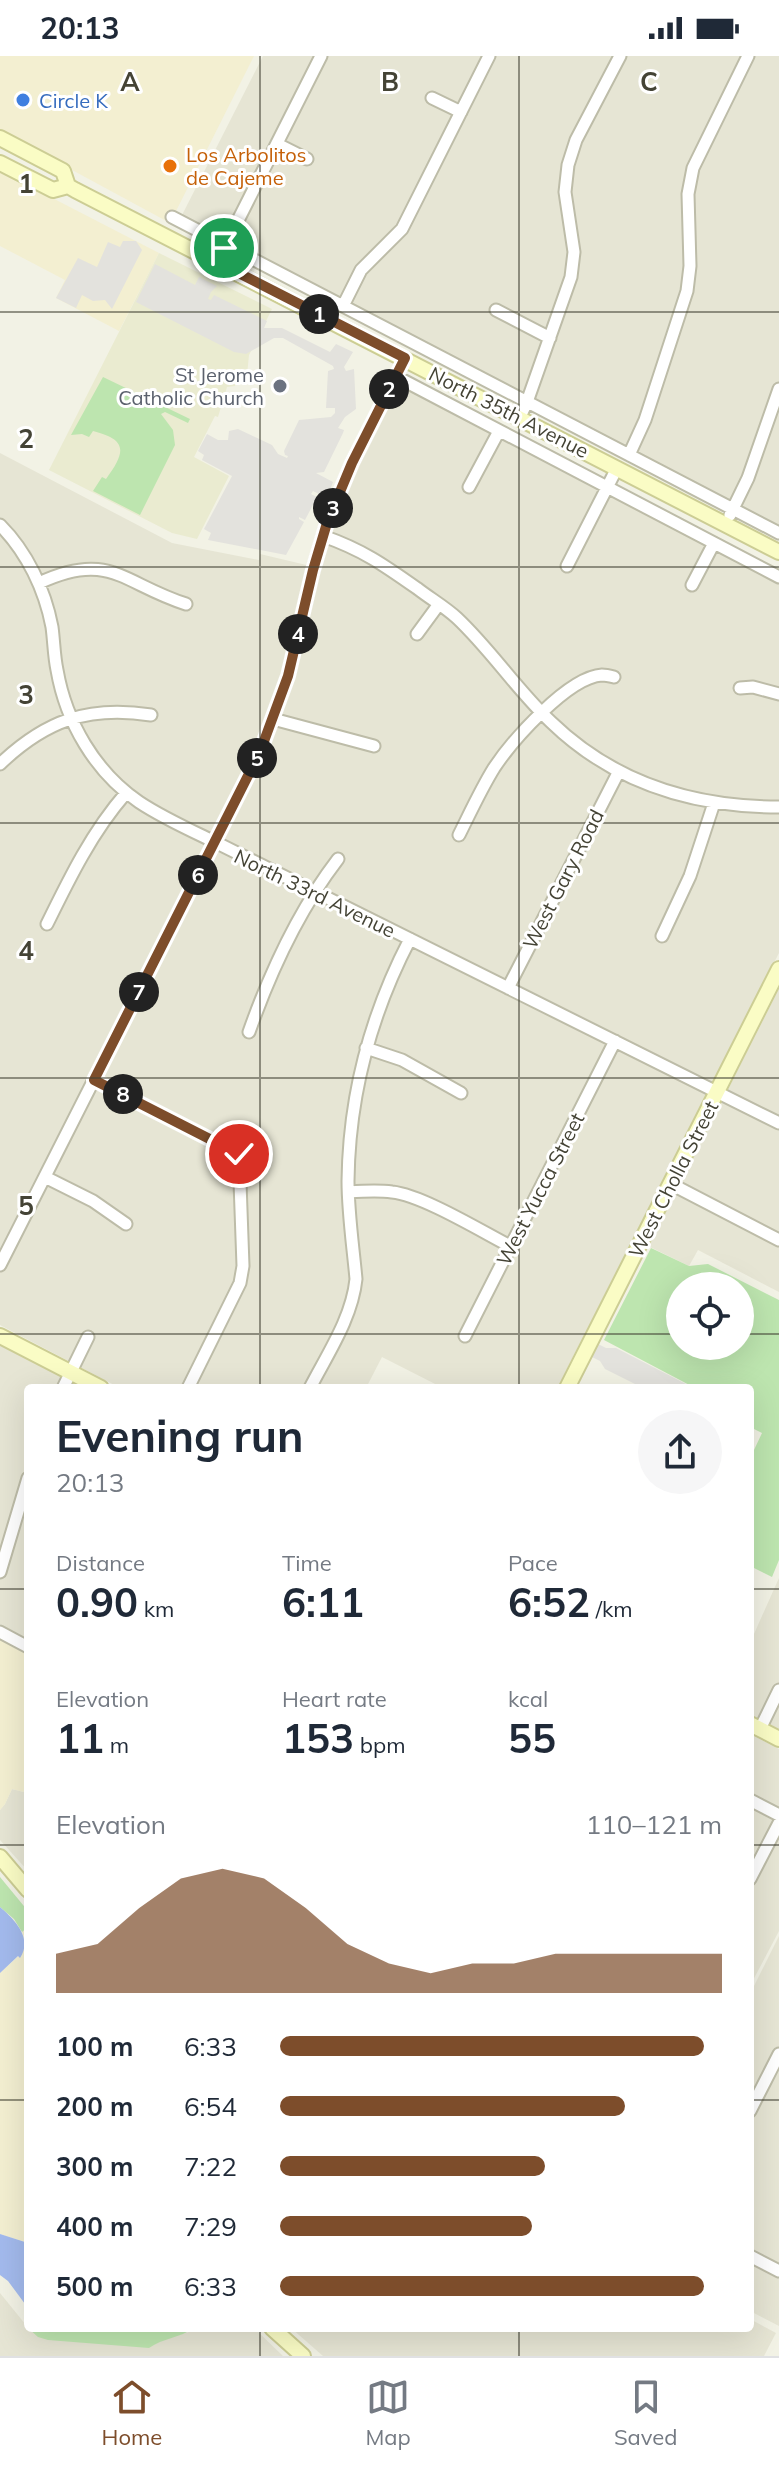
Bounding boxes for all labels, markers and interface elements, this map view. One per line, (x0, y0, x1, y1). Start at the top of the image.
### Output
text: 20:13 (40, 9, 119, 47)
text: A (120, 65, 140, 98)
text: B (381, 65, 399, 98)
text: C (640, 65, 658, 98)
place label: Circle K (39, 88, 108, 113)
marker: Circle K (14, 91, 32, 109)
place label: Los Arbolitos de Cajeme (186, 142, 307, 190)
marker: Los Arbolitos de Cajeme (161, 157, 179, 175)
text: 1 (18, 167, 34, 200)
pin (190, 214, 258, 282)
icon: arrive (202, 226, 246, 270)
pin: 1 (299, 294, 339, 334)
text: 1 (312, 300, 326, 328)
street label: North 35th Avenue (425, 361, 593, 463)
place label: St Jerome Catholic Church (118, 362, 264, 410)
pin: 2 (369, 369, 409, 409)
text: 2 (382, 375, 396, 403)
marker: St Jerome Catholic Church (271, 377, 289, 395)
text: 2 (18, 422, 34, 455)
pin: 3 (313, 488, 353, 528)
text: 3 (326, 494, 340, 522)
pin: 4 (278, 614, 318, 654)
text: 4 (291, 620, 305, 648)
text: 3 (18, 678, 34, 711)
pin: 5 (237, 738, 277, 778)
text: 5 (250, 744, 264, 772)
street label: West Gary Road (517, 805, 609, 953)
street label: North 33rd Avenue (230, 843, 400, 943)
pin: 6 (178, 855, 218, 895)
text: 6 (191, 861, 205, 889)
text: 4 (18, 934, 34, 967)
pin: 7 (119, 972, 159, 1012)
text: 7 (132, 978, 146, 1006)
pin: 8 (103, 1074, 143, 1114)
text: 8 (116, 1080, 130, 1108)
street label: West Cholla Street (623, 1096, 723, 1262)
street label: West Yucca Street (491, 1108, 589, 1270)
pin (205, 1120, 273, 1188)
icon: check (217, 1132, 261, 1176)
text: 5 (18, 1189, 34, 1222)
map controls (666, 1272, 754, 1360)
button: locate (666, 1272, 754, 1360)
text: Evening run (56, 1408, 303, 1463)
button: share (638, 1410, 722, 1494)
text: 20:13 (56, 1466, 124, 1499)
text: Distance (56, 1549, 145, 1577)
text: Time (282, 1549, 332, 1577)
text: Pace (508, 1549, 558, 1577)
text: 0.90 (56, 1577, 138, 1627)
text: 6:11 (282, 1577, 364, 1627)
text: 6:52 (508, 1577, 590, 1627)
text: km (138, 1595, 174, 1623)
text: /km (590, 1595, 633, 1623)
text: Elevation (56, 1685, 149, 1713)
text: Heart rate (282, 1685, 387, 1713)
text: kcal (508, 1685, 548, 1713)
text: 11 (56, 1713, 104, 1763)
text: 153 (282, 1713, 354, 1763)
text: 55 (508, 1713, 556, 1763)
text: m (104, 1731, 129, 1759)
text: bpm (354, 1731, 405, 1759)
text: Elevation (56, 1808, 166, 1841)
text: 110–121 m (586, 1808, 722, 1841)
text: 100 m (56, 2030, 133, 2063)
text: 6:33 (184, 2030, 237, 2063)
text: 200 m (56, 2090, 133, 2123)
text: 6:54 (184, 2090, 237, 2123)
text: 300 m (56, 2150, 133, 2183)
text: 7:22 (184, 2150, 237, 2183)
text: 400 m (56, 2210, 133, 2243)
text: 7:29 (184, 2210, 237, 2243)
text: 500 m (56, 2270, 133, 2303)
text: 6:33 (184, 2270, 237, 2303)
tab: Home (102, 2375, 162, 2451)
tab: Map (365, 2375, 411, 2451)
tab: Saved (614, 2375, 677, 2451)

